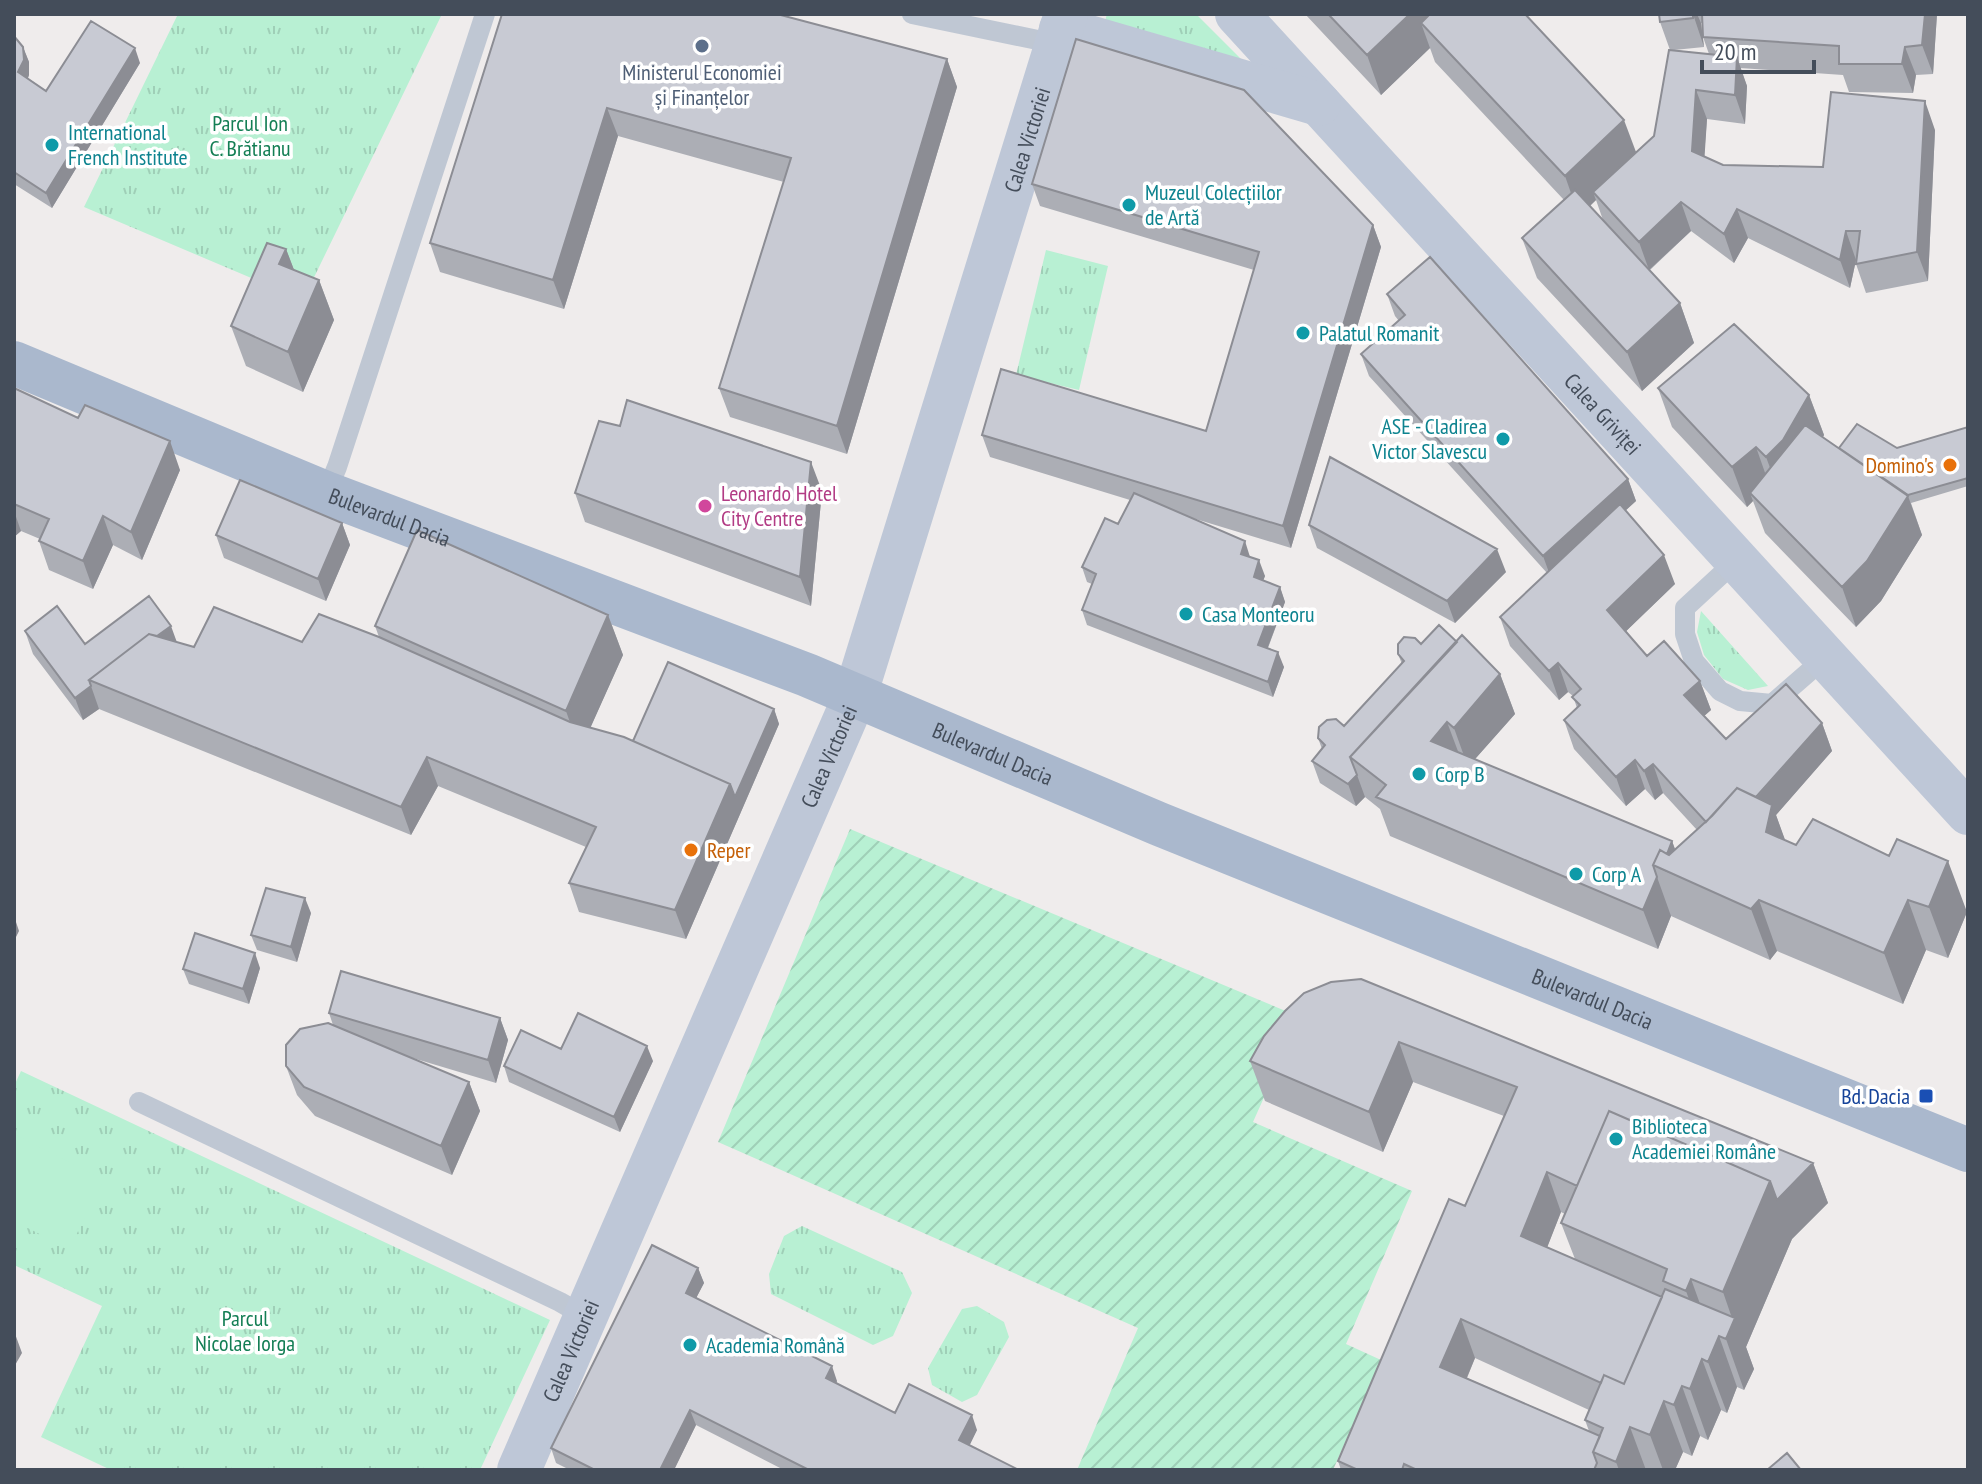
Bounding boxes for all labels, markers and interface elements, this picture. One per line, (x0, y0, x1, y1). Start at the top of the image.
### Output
scale bar (1702, 24, 1814, 74)
text: 20 m (1714, 36, 1756, 67)
marker: Ministerul Economiei și Finanțelor (693, 37, 711, 55)
place label: Ministerul Economiei și Finanțelor (622, 58, 782, 111)
street label: Calea Victoriei (998, 84, 1057, 196)
park label: Parcul Ion C. Brătianu (209, 109, 291, 162)
place label: International French Institute (68, 118, 188, 171)
marker: International French Institute (43, 136, 61, 154)
place label: Muzeul Colecțiilor de Artă (1145, 178, 1282, 231)
marker: Muzeul Colecțiilor de Artă (1120, 196, 1138, 214)
place label: Palatul Romanit (1319, 319, 1439, 347)
marker: Palatul Romanit (1294, 324, 1312, 342)
street label: Calea Griviței (1558, 367, 1647, 461)
place label: ASE - Cladirea Victor Slavescu (1371, 412, 1487, 465)
marker: ASE - Cladirea Victor Slavescu (1494, 430, 1512, 448)
place label: Domino's (1865, 451, 1934, 479)
marker: Domino's (1941, 456, 1959, 474)
place label: Leonardo Hotel City Centre (721, 479, 838, 532)
street label: Bulevardul Dacia (325, 481, 454, 553)
marker: Leonardo Hotel City Centre (696, 497, 714, 515)
place label: Casa Monteoru (1202, 600, 1315, 628)
marker: Casa Monteoru (1177, 605, 1195, 623)
street label: Calea Victoriei (794, 701, 863, 812)
street label: Bulevardul Dacia (928, 716, 1057, 791)
place label: Corp B (1435, 760, 1485, 788)
marker: Corp B (1410, 765, 1428, 783)
place label: Reper (707, 836, 750, 864)
marker: Reper (682, 841, 700, 859)
place label: Corp A (1592, 860, 1642, 888)
marker: Corp A (1567, 865, 1585, 883)
street label: Bulevardul Dacia (1528, 962, 1657, 1036)
place label: Bd. Dacia (1841, 1082, 1910, 1110)
marker: Bd. Dacia (1917, 1087, 1935, 1105)
place label: Biblioteca Academiei Române (1632, 1112, 1776, 1165)
marker: Biblioteca Academiei Române (1607, 1130, 1625, 1148)
street label: Calea Victoriei (536, 1295, 605, 1406)
park label: Parcul Nicolae Iorga (195, 1304, 295, 1357)
place label: Academia Română (706, 1331, 845, 1359)
marker: Academia Română (681, 1336, 699, 1354)

